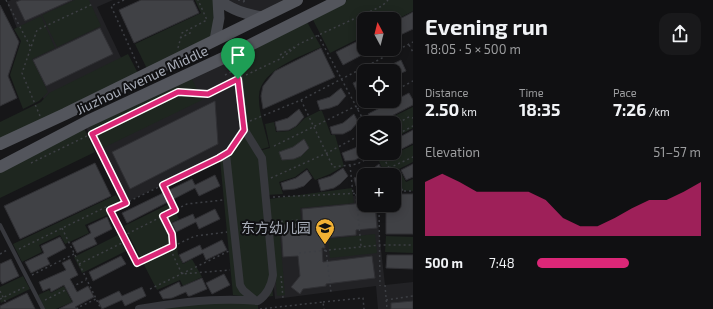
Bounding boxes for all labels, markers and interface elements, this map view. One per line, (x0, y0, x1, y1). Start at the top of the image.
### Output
north arrow (357, 12, 401, 56)
map controls (357, 12, 401, 212)
text: Evening run (425, 13, 548, 39)
button: share (659, 13, 701, 55)
pin (221, 38, 255, 79)
street label: Jiuzhou Avenue Middle (73, 41, 211, 118)
text: 18:05 · 5 × 500 m (425, 41, 521, 57)
icon: arrive (227, 44, 249, 66)
button: locate (357, 64, 401, 108)
text: Distance (425, 86, 468, 99)
text: Time (519, 86, 544, 99)
text: Pace (613, 86, 637, 99)
text: 2.50 (425, 99, 459, 119)
text: 18:35 (519, 99, 560, 119)
text: 7:26 (613, 99, 646, 119)
text: km (459, 105, 477, 118)
text: /km (646, 105, 670, 118)
button: layers (357, 116, 401, 160)
text: Elevation (425, 144, 480, 160)
text: 51–57 m (653, 144, 701, 160)
button: + (357, 168, 401, 212)
school or university icon: 东方幼儿园 (314, 217, 336, 245)
place label: 东方幼儿园 (241, 219, 311, 236)
text: 500 m (425, 255, 463, 271)
text: 7:48 (489, 255, 515, 271)

